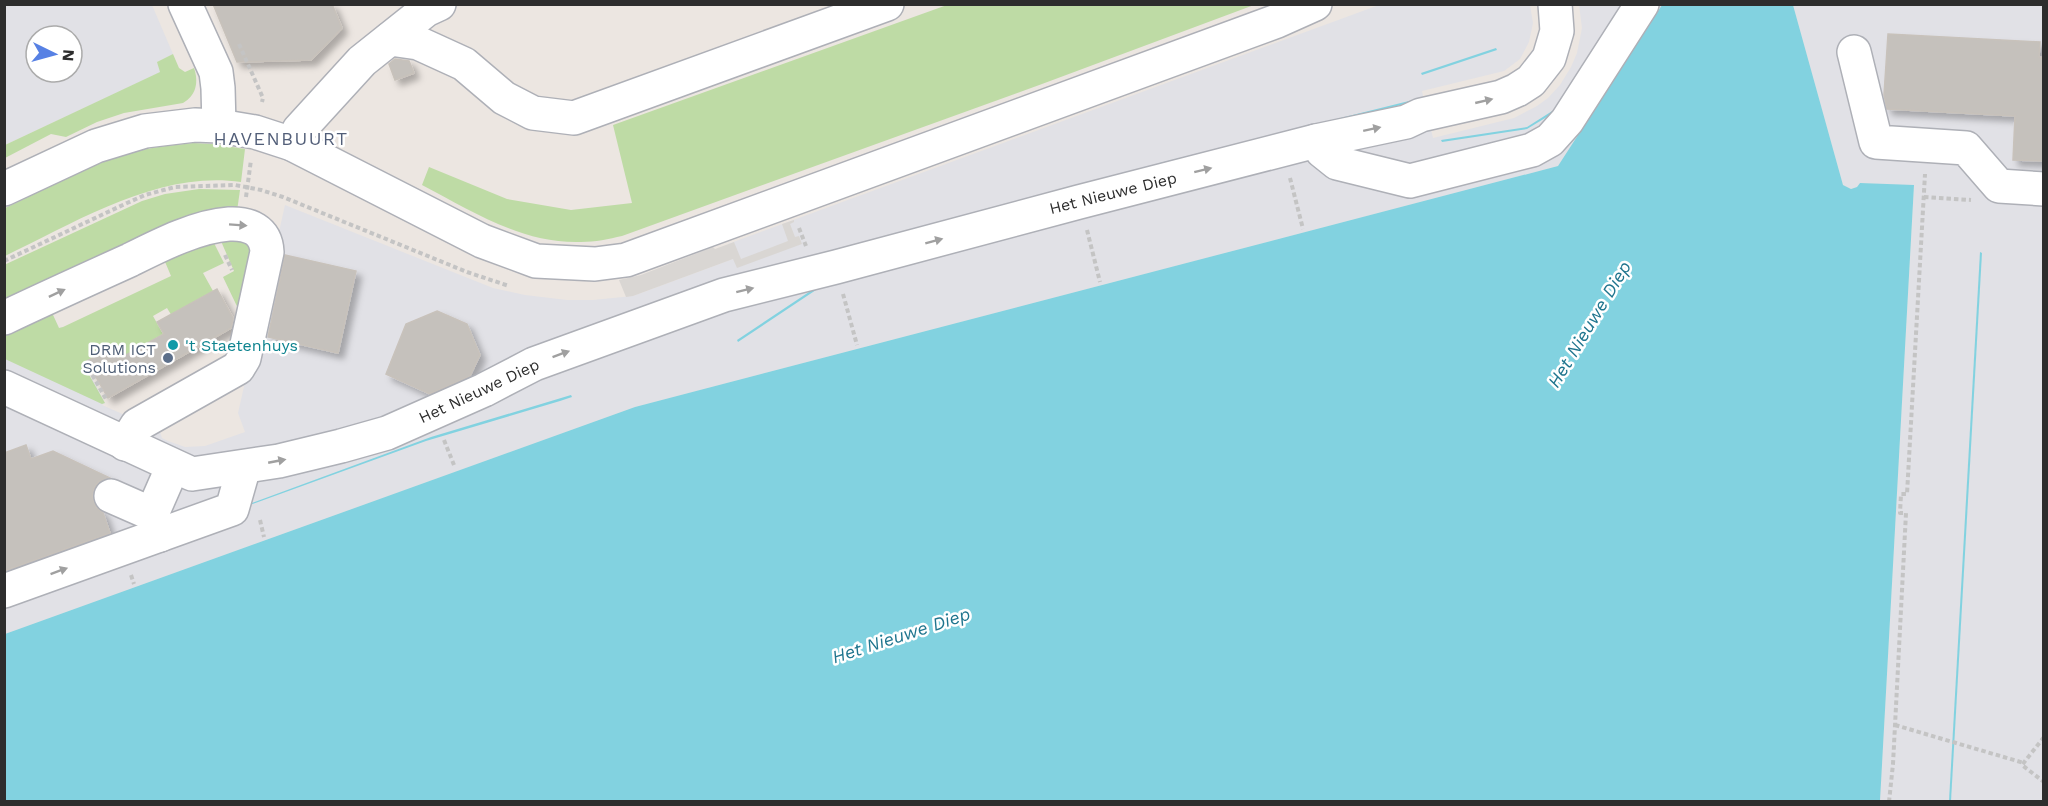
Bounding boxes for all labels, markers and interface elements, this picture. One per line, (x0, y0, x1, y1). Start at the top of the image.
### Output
north arrow (24, 24, 84, 84)
text: N (58, 49, 78, 62)
one-way arrow (1475, 96, 1493, 106)
one-way arrow (1362, 124, 1381, 133)
district label: HAVENBUURT (213, 128, 349, 149)
one-way arrow (1194, 165, 1213, 175)
street label: Het Nieuwe Diep (1047, 168, 1179, 218)
one-way arrow (229, 220, 248, 230)
one-way arrow (925, 236, 943, 245)
water label: Het Nieuwe Diep (1543, 257, 1635, 391)
one-way arrow (736, 285, 754, 295)
one-way arrow (49, 289, 66, 298)
place label: 't Staetenhuys (185, 336, 298, 355)
marker: 't Staetenhuys (166, 338, 180, 352)
place label: DRM ICT Solutions (82, 340, 156, 377)
one-way arrow (552, 349, 570, 359)
marker: DRM ICT Solutions (161, 351, 175, 365)
street label: Het Nieuwe Diep (416, 355, 542, 427)
one-way arrow (267, 456, 286, 465)
one-way arrow (51, 566, 69, 576)
water label: Het Nieuwe Diep (829, 603, 973, 667)

